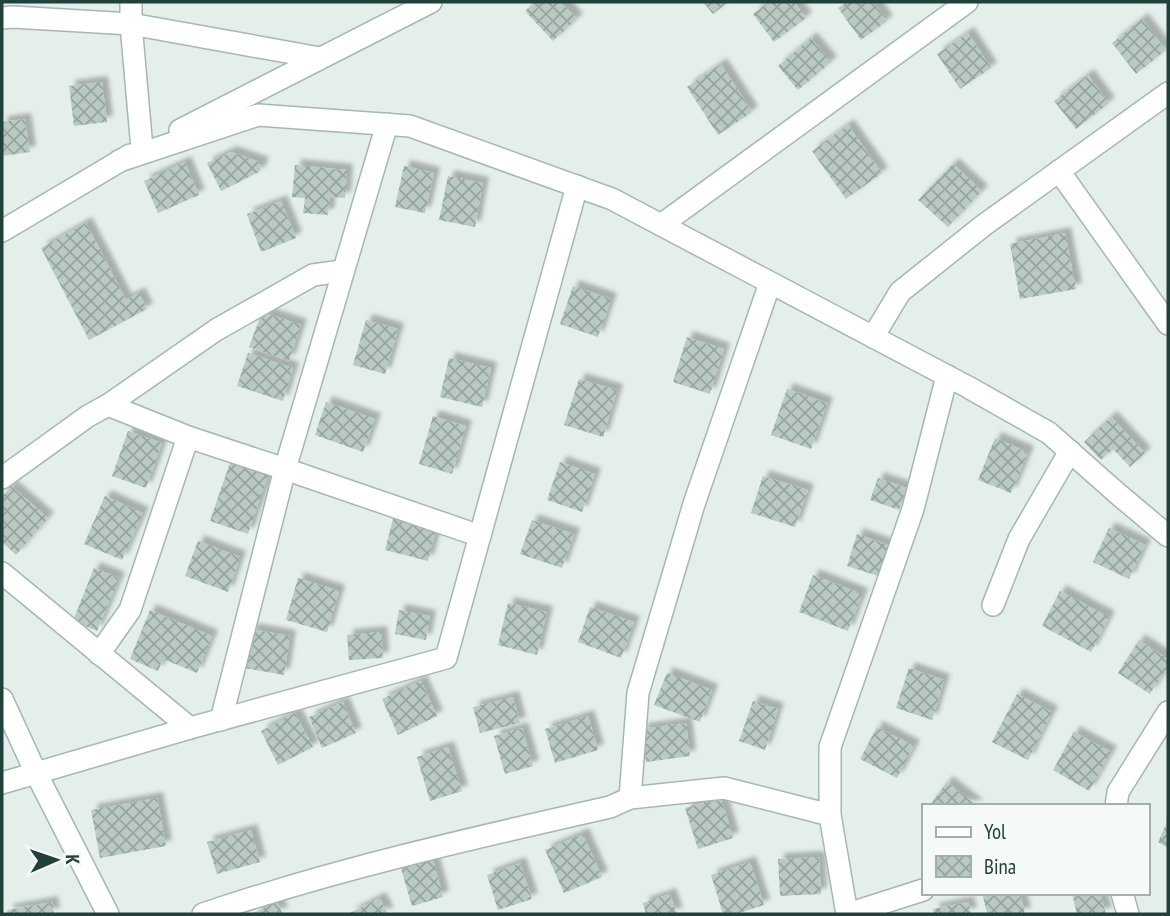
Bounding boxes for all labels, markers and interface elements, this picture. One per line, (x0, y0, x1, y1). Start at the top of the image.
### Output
legend (922, 804, 1149, 895)
text: Yol (984, 818, 1006, 845)
north arrow (21, 825, 91, 895)
text: Bina (984, 853, 1016, 880)
text: K (61, 854, 85, 865)

